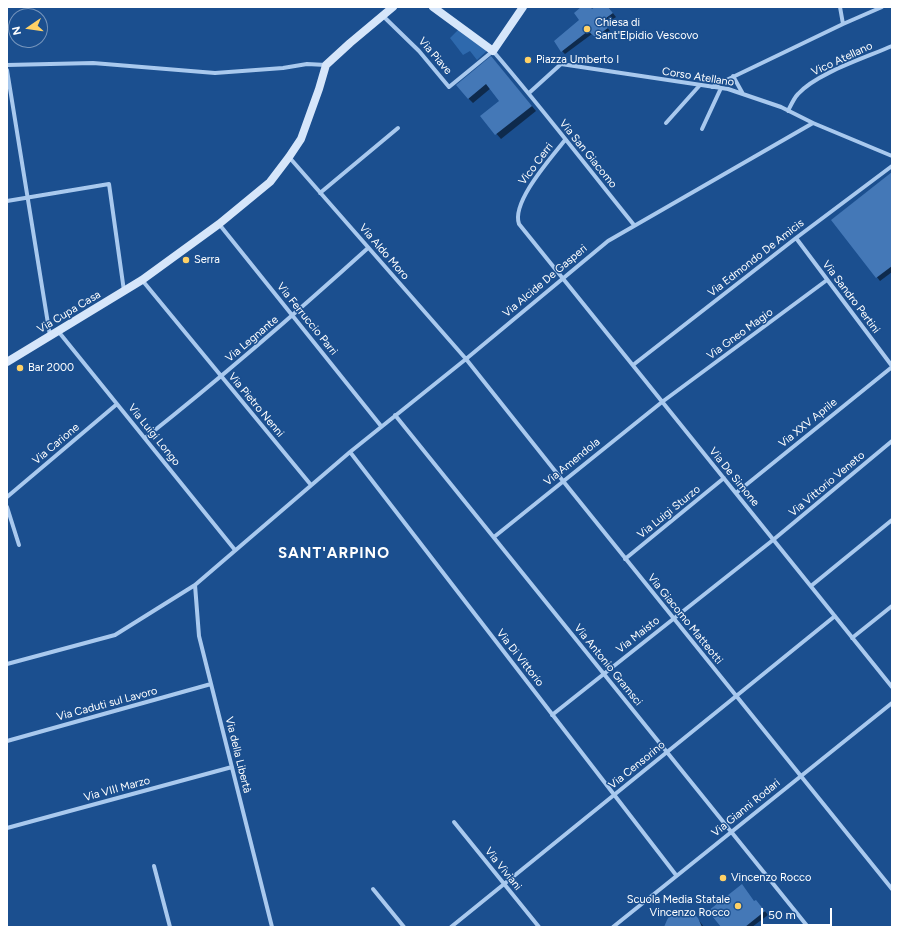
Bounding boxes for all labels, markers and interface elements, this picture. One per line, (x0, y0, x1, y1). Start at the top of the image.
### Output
north arrow (8, 8, 48, 48)
place label: Chiesa di Sant'Elpidio Vescovo (595, 16, 698, 42)
marker: Chiesa di Sant'Elpidio Vescovo (582, 24, 592, 34)
text: N (10, 25, 24, 36)
street label: Via Piave (415, 35, 455, 77)
street label: Vico Atellano (809, 39, 875, 79)
place label: Piazza Umberto I (536, 53, 619, 67)
marker: Piazza Umberto I (523, 55, 533, 65)
street label: Corso Atellano (661, 65, 735, 89)
street label: Via San Giacomo (556, 117, 620, 191)
street label: Vico Cerri (516, 140, 556, 188)
street label: Via Edmondo De Amicis (705, 216, 807, 300)
street label: Via Aldo Moro (356, 221, 412, 283)
street label: Via Alcide De Gasperi (500, 242, 590, 320)
place label: Serra (194, 253, 220, 267)
marker: Serra (181, 255, 191, 265)
street label: Via Sandro Pertini (819, 258, 883, 336)
street label: Via Ferruccio Parri (274, 280, 340, 358)
street label: Via Cupa Casa (35, 288, 103, 336)
street label: Via Gneo Magio (704, 306, 776, 362)
street label: Via Legnante (223, 313, 281, 365)
place label: Bar 2000 (28, 361, 74, 375)
marker: Bar 2000 (15, 363, 25, 373)
street label: Via Pietro Nenni (225, 370, 287, 440)
street label: Via XXV Aprile (776, 396, 840, 450)
street label: Via Luigi Longo (125, 401, 183, 469)
street label: Via Carione (30, 421, 82, 467)
street label: Via Amendola (541, 435, 603, 489)
street label: Via De Simone (706, 445, 762, 509)
street label: Via Vittorio Veneto (787, 449, 867, 519)
street label: Via Luigi Sturzo (635, 483, 703, 541)
district label: SANT'ARPINO (278, 545, 390, 563)
street label: Via Giacomo Matteotti (645, 571, 725, 667)
street label: Via Maisto (614, 614, 662, 656)
street label: Via Antonio Gramsci (571, 622, 645, 708)
street label: Via Di Vittorio (494, 627, 546, 689)
street label: Via Caduti sul Lavoro (55, 684, 159, 724)
street label: Via della Libertà (222, 715, 254, 795)
street label: Via Censorino (606, 738, 668, 792)
street label: Via VIII Marzo (82, 774, 152, 804)
street label: Via Gianni Rodari (709, 776, 783, 840)
street label: Via Viviani (482, 845, 524, 893)
place label: Vincenzo Rocco (731, 871, 811, 885)
marker: Vincenzo Rocco (718, 873, 728, 883)
place label: Scuola Media Statale Vincenzo Rocco (627, 893, 730, 919)
scale bar (763, 900, 834, 926)
marker: Scuola Media Statale Vincenzo Rocco (733, 901, 743, 911)
text: 50 m (768, 908, 796, 922)

